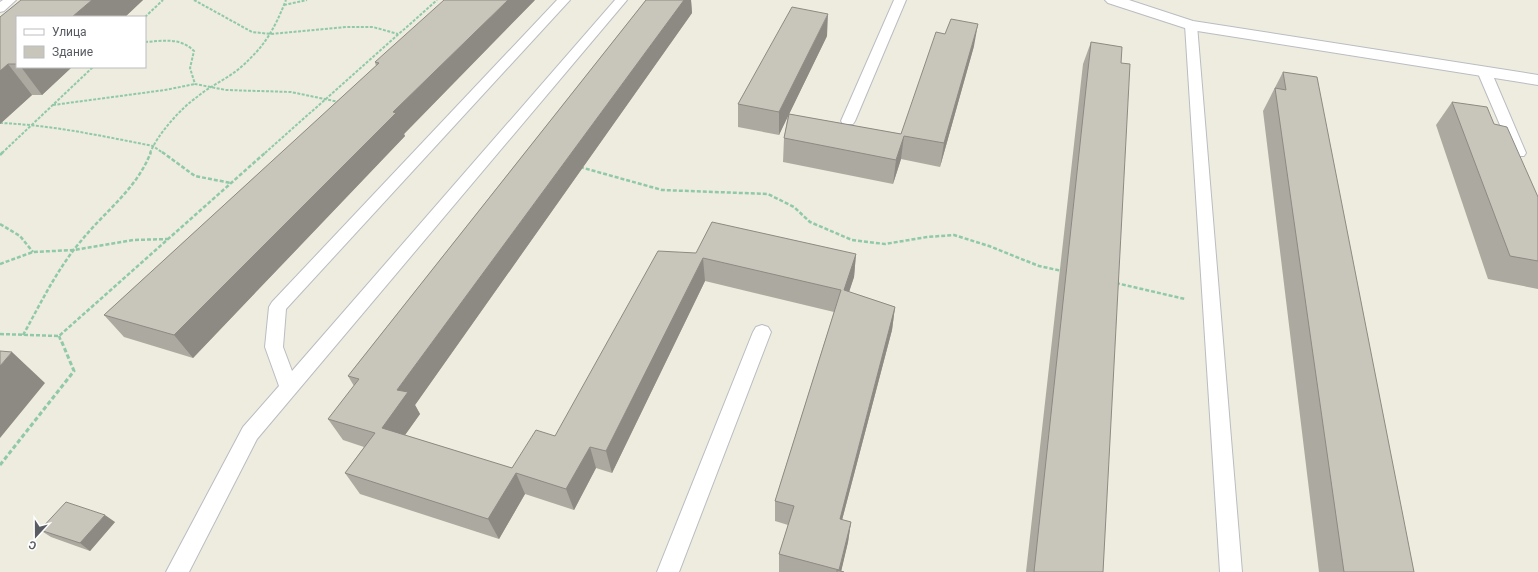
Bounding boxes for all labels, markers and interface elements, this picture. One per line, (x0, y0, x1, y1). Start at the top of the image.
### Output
legend (16, 16, 146, 68)
text: Улица (52, 25, 87, 39)
text: Здание (52, 45, 93, 59)
north arrow (16, 516, 56, 556)
text: С (27, 538, 38, 552)

